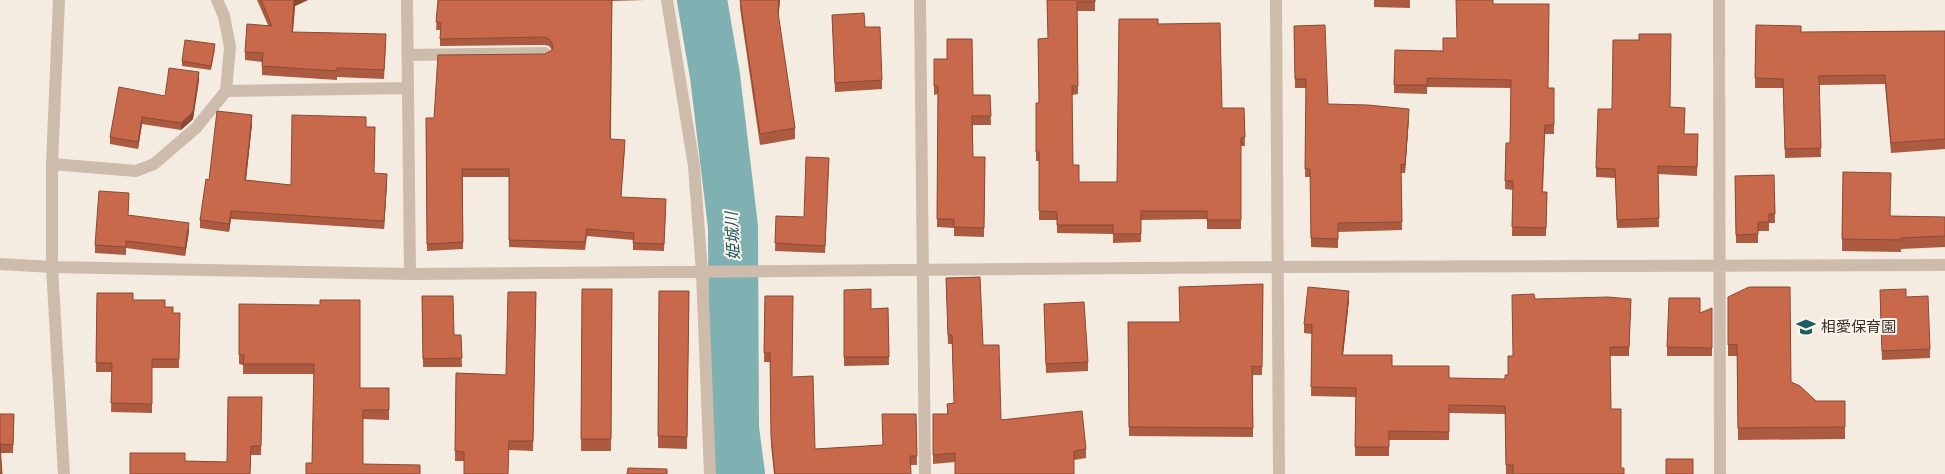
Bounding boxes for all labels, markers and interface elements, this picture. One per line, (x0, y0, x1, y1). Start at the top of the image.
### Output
water label: 姫城川 (720, 209, 744, 261)
school or university icon: 相愛保育園 (1795, 316, 1817, 338)
place label: 相愛保育園 (1821, 316, 1896, 336)

